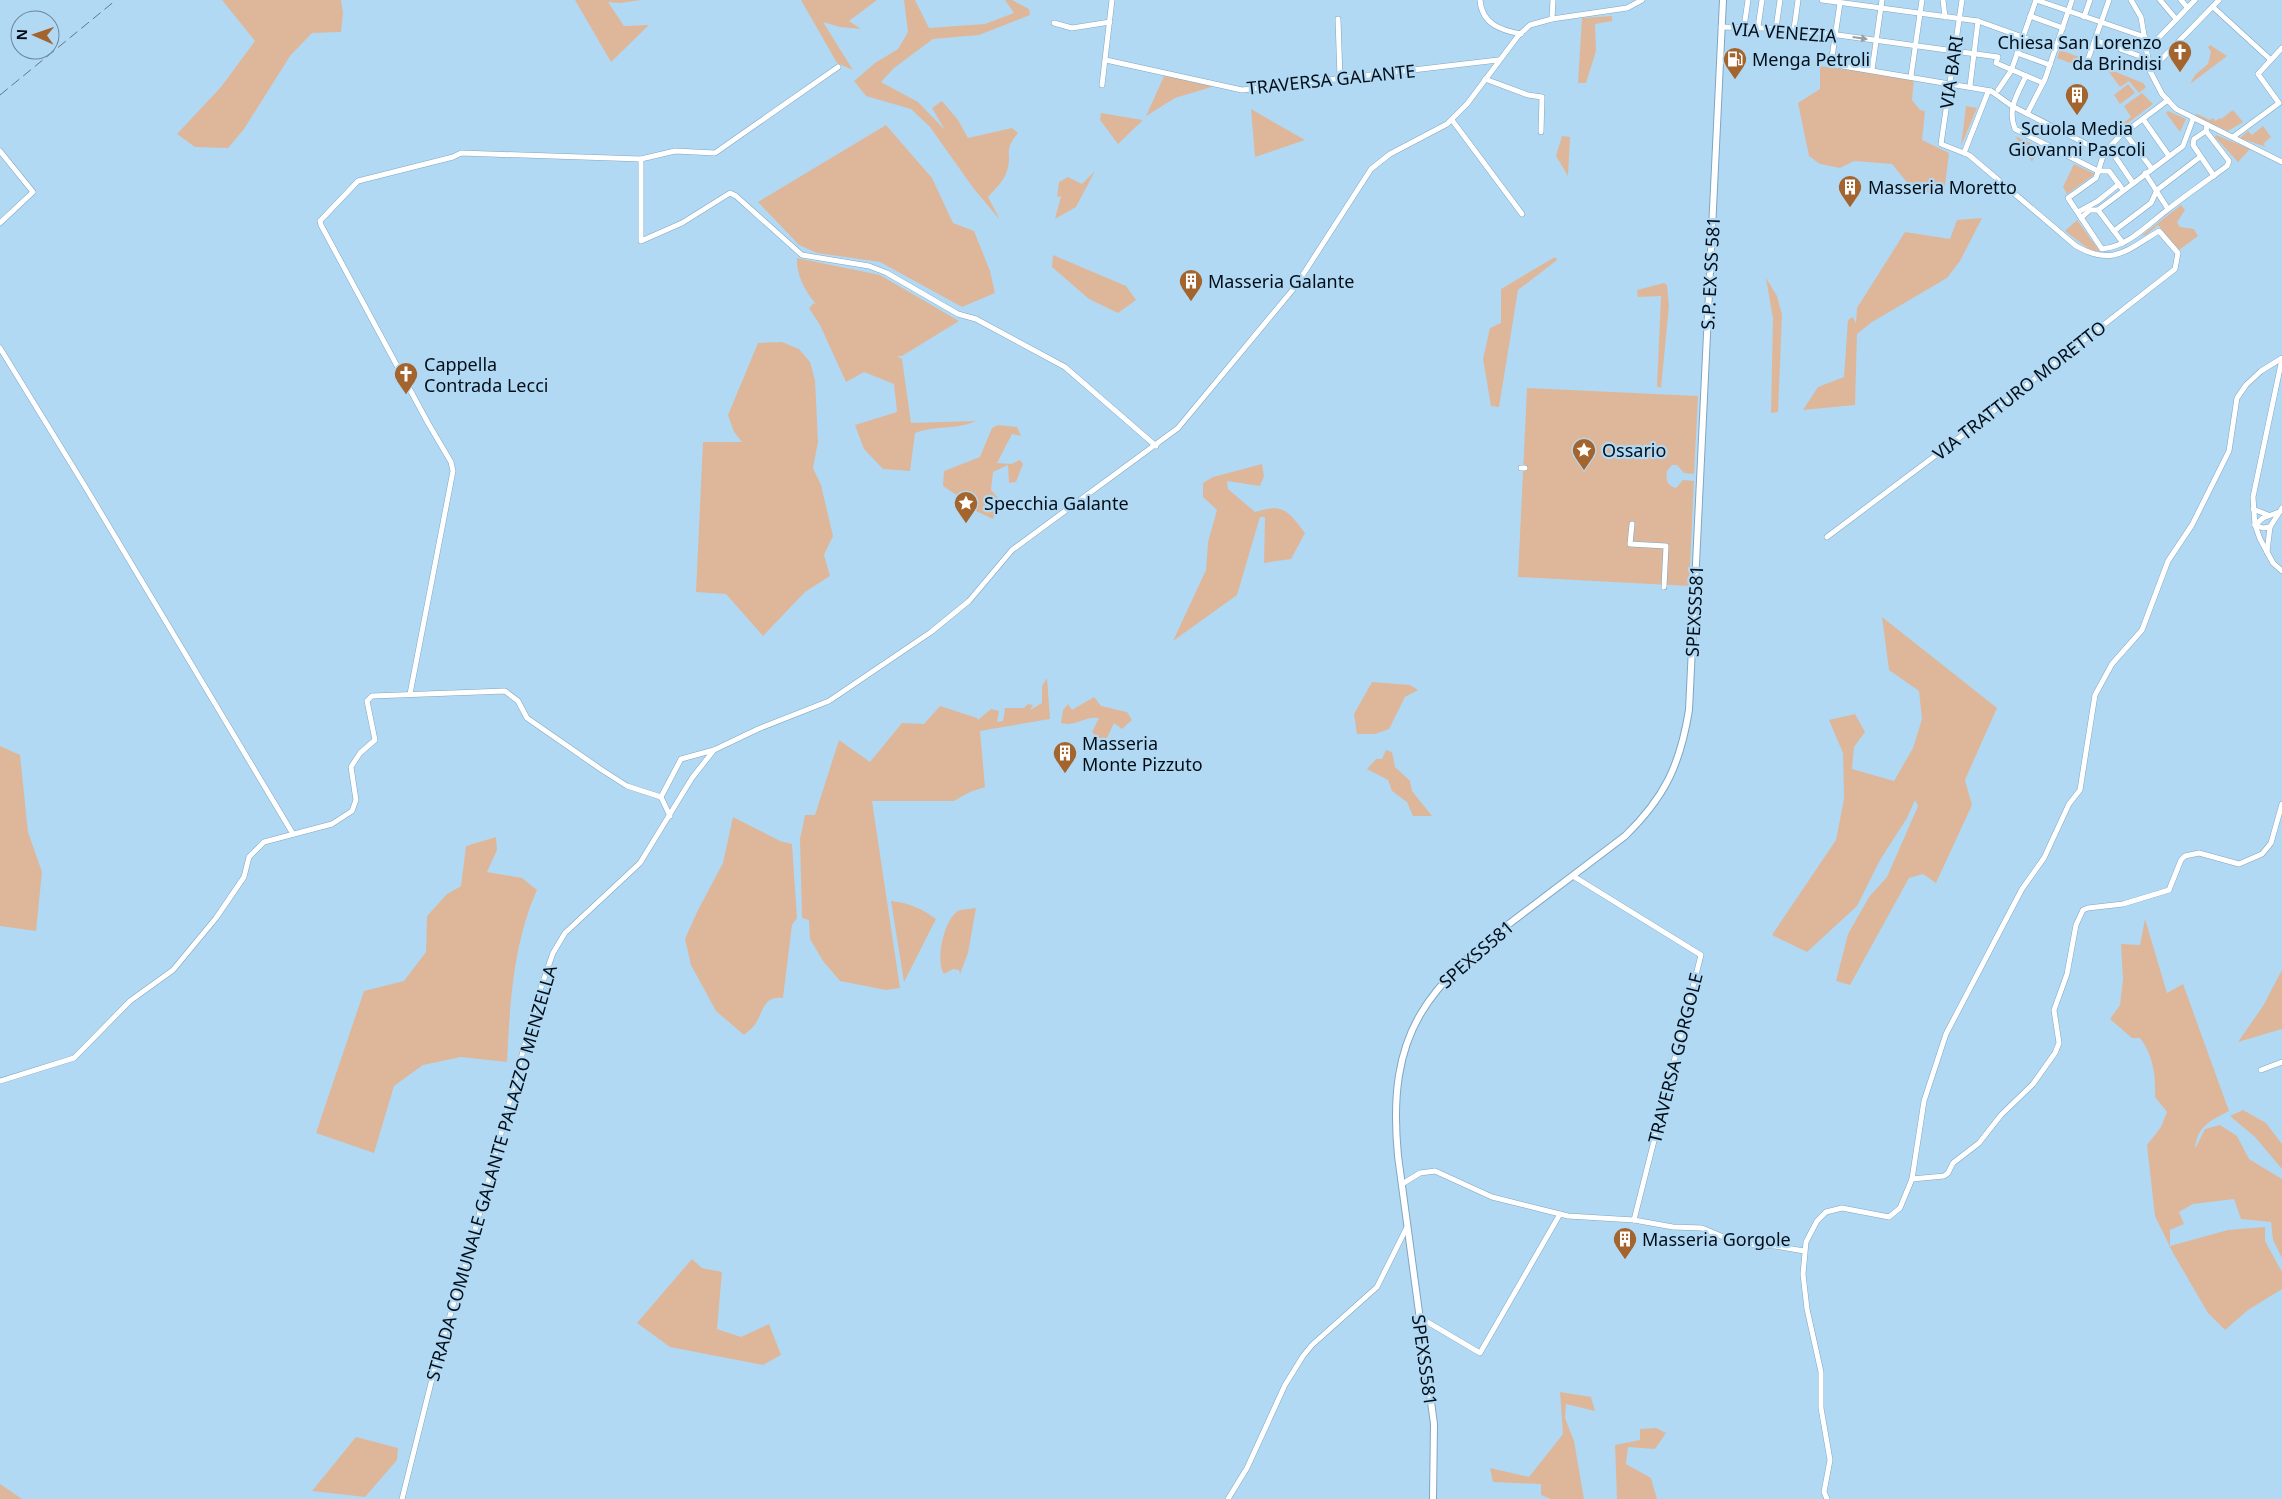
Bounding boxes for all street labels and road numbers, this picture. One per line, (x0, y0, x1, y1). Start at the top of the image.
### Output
street label: VIA VENEZIA (1731, 16, 1838, 48)
street label: VIA BARI (1934, 34, 1968, 110)
street label: TRAVERSA GALANTE (1246, 58, 1416, 100)
street label: S.P. EX SS 581 (1695, 216, 1725, 330)
street label: VIA TRATTURO MORETTO (1927, 315, 2111, 465)
street label: SPEXSS581 (1680, 564, 1708, 658)
street label: SPEXSS581 (1433, 915, 1519, 993)
street label: STRADA COMUNALE GALANTE PALAZZO MENZELLA (420, 962, 562, 1384)
street label: TRAVERSA GORGOLE (1642, 970, 1708, 1146)
street label: SPEXSS581 (1407, 1313, 1443, 1407)

